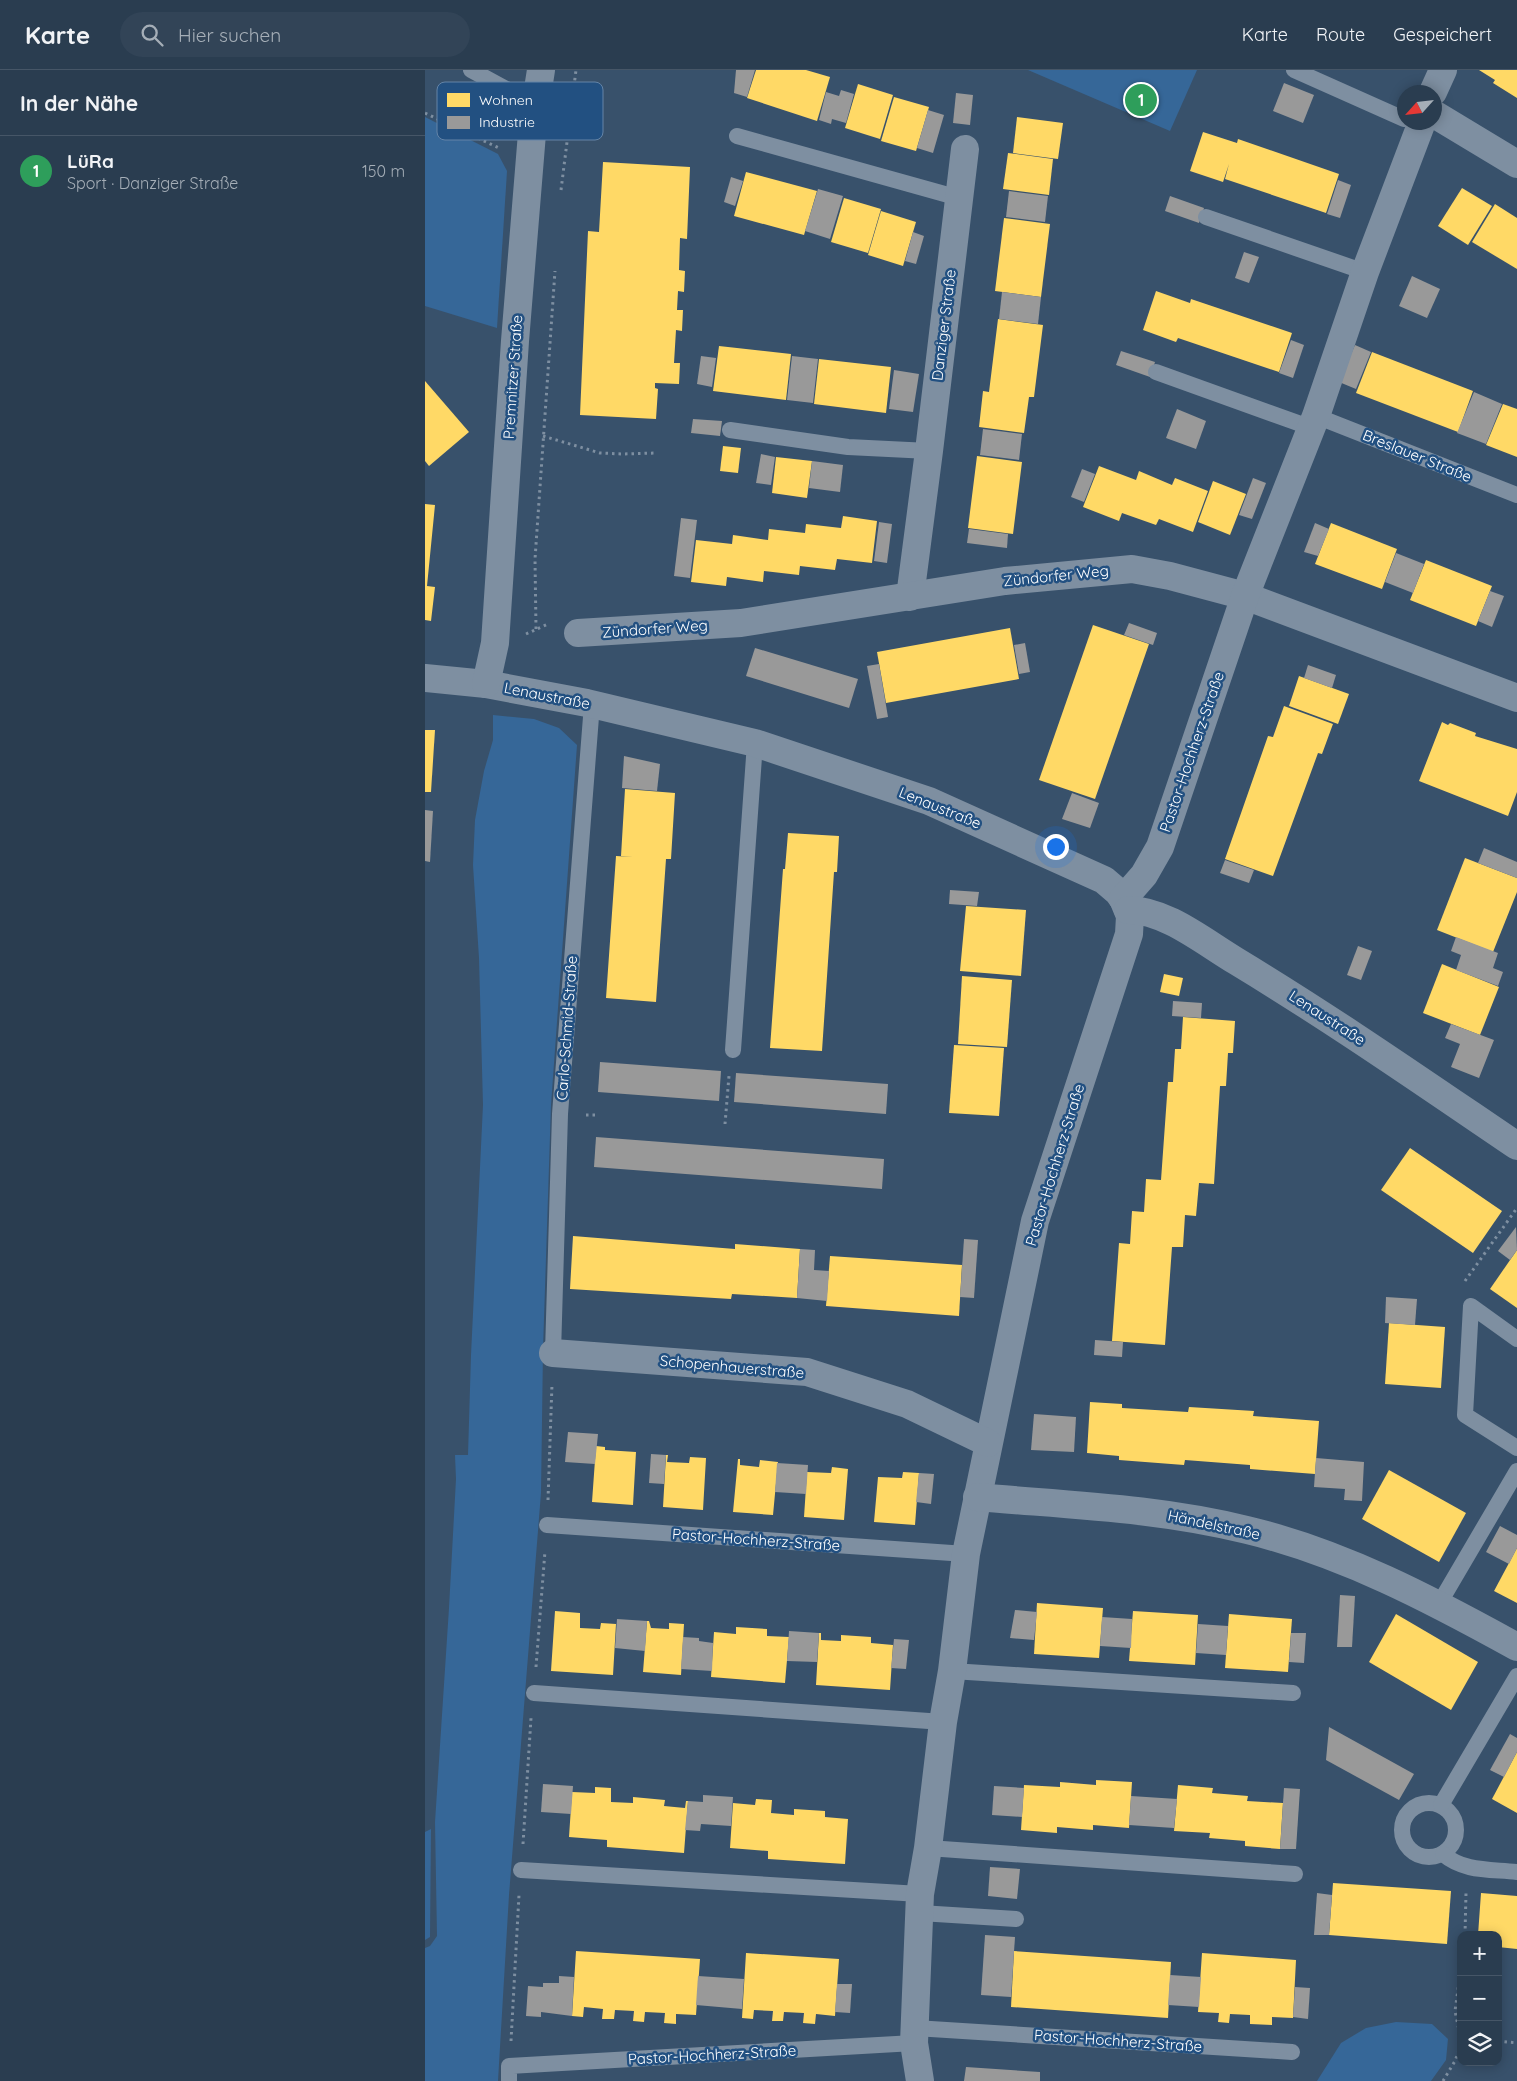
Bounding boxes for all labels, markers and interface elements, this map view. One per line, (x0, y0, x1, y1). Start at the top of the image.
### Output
search box (120, 12, 470, 57)
text: Karte (25, 20, 90, 50)
icon: search (138, 21, 166, 49)
text: Hier suchen (178, 23, 281, 47)
text: Karte (1242, 23, 1288, 46)
text: Route (1316, 23, 1365, 46)
text: Gespeichert (1393, 23, 1492, 46)
pin: 1 (1125, 81, 1157, 119)
legend (437, 82, 603, 140)
north arrow (1397, 85, 1442, 130)
text: In der Nähe (20, 90, 138, 116)
text: Wohnen (479, 91, 533, 109)
text: Industrie (479, 113, 535, 131)
text: LüRa (67, 149, 114, 173)
text: 1 (33, 161, 39, 181)
text: 150 m (362, 161, 405, 181)
text: Sport · Danziger Straße (67, 173, 238, 193)
street label: Danziger Straße (927, 268, 960, 382)
street label: Premnitzer Straße (499, 314, 526, 440)
street label: Breslauer Straße (1360, 425, 1474, 486)
street label: Zündorfer Weg (1002, 561, 1110, 590)
street label: Zündorfer Weg (601, 615, 708, 642)
street label: Pastor-Hochherz-Straße (1155, 669, 1228, 835)
street label: Lenaustraße (503, 678, 592, 713)
street label: Lenaustraße (896, 782, 984, 833)
your location (1043, 834, 1069, 860)
street label: Carlo-Schmid-Straße (552, 955, 581, 1101)
street label: Lenaustraße (1286, 986, 1369, 1049)
street label: Pastor-Hochherz-Straße (1021, 1082, 1088, 1248)
street label: Schopenhauerstraße (659, 1351, 805, 1382)
street label: Händelstraße (1166, 1505, 1262, 1544)
street label: Pastor-Hochherz-Straße (671, 1524, 841, 1555)
map controls (1457, 1931, 1502, 2066)
button: + (1457, 1931, 1502, 1976)
button: − (1457, 1976, 1502, 2021)
button: layers (1457, 2021, 1502, 2066)
street label: Pastor-Hochherz-Straße (1033, 2025, 1203, 2056)
street label: Pastor-Hochherz-Straße (627, 2041, 797, 2068)

